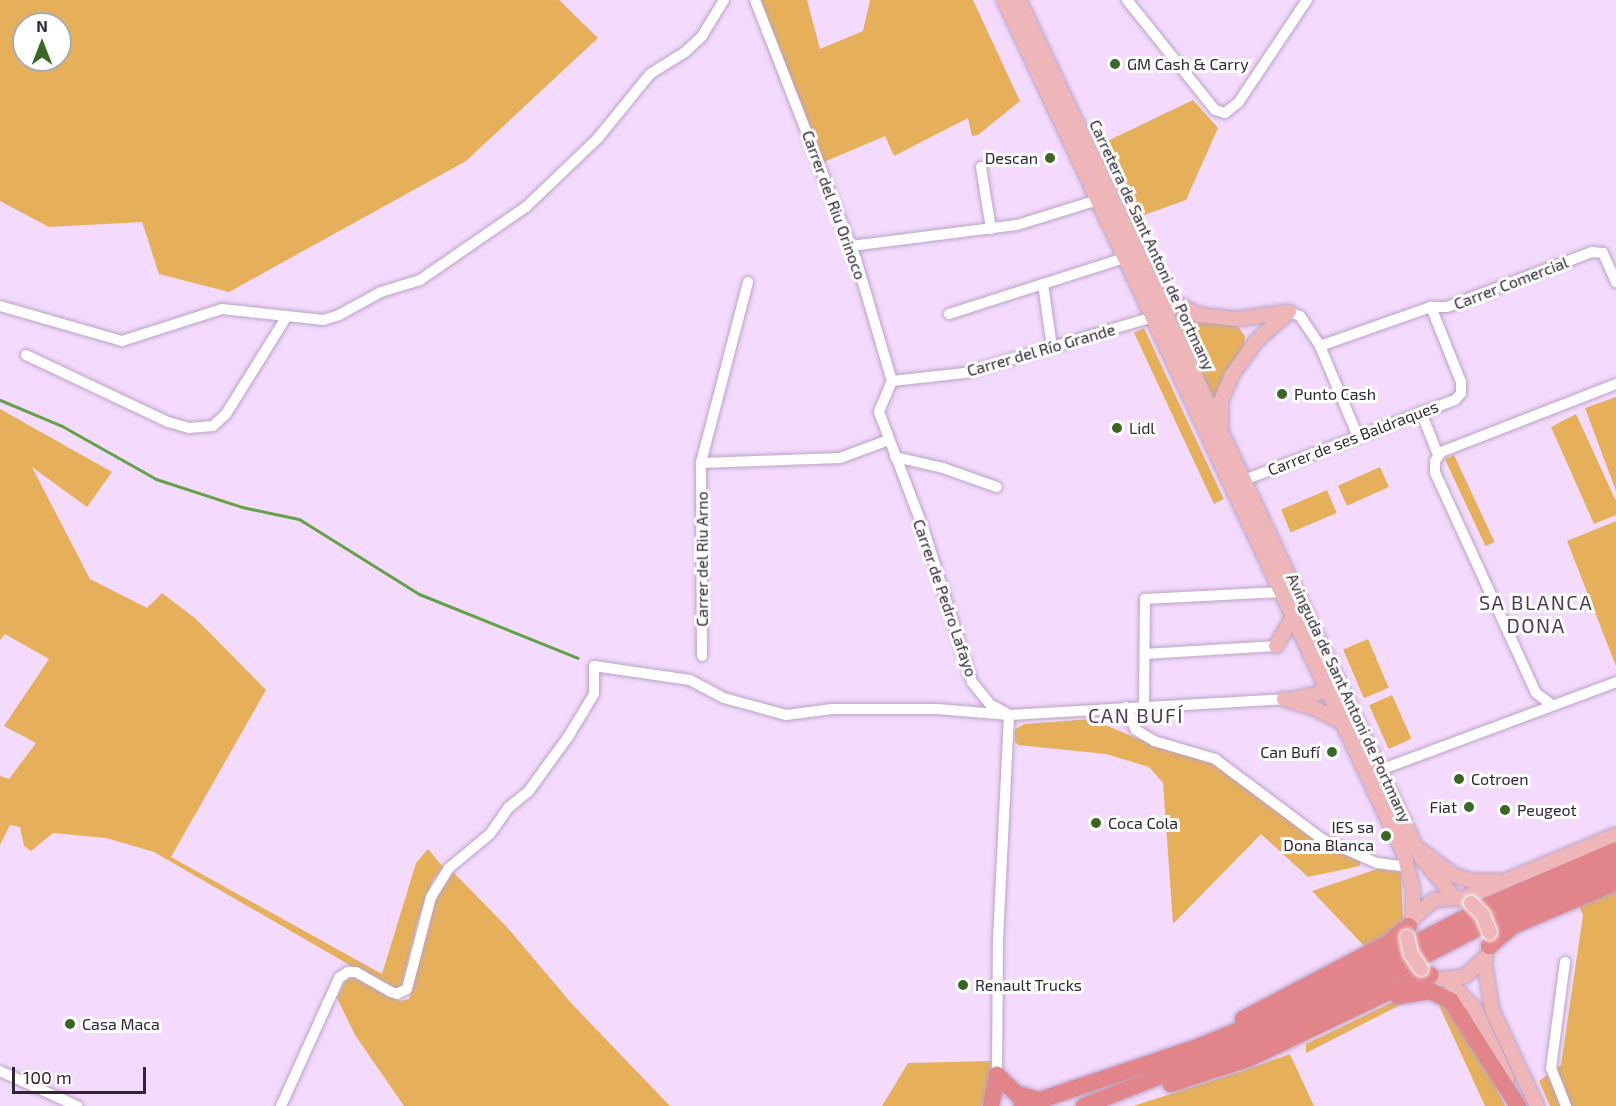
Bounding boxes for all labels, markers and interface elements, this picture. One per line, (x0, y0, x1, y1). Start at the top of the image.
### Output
north arrow (12, 12, 72, 72)
text: N (36, 16, 48, 35)
place label: GM Cash & Carry (1127, 54, 1249, 74)
marker: GM Cash & Carry (1108, 57, 1122, 71)
street label: Carretera de Sant Antoni de Portmany (1085, 116, 1219, 374)
street label: Carrer del Riu Orinoco (798, 127, 870, 283)
place label: Descan (985, 148, 1038, 168)
marker: Descan (1043, 151, 1057, 165)
street label: Carrer Comercial (1451, 252, 1571, 314)
street label: Carrer del Río Grande (964, 320, 1118, 380)
place label: Punto Cash (1294, 384, 1376, 404)
marker: Punto Cash (1275, 387, 1289, 401)
street label: Carrer de ses Baldraques (1265, 396, 1441, 480)
place label: Lidl (1129, 418, 1155, 438)
marker: Lidl (1110, 421, 1124, 435)
street label: Carrer del Riu Arno (692, 491, 712, 627)
street label: Carrer de Pedro Lafayo (909, 517, 981, 679)
street label: Avinguda de Sant Antoni de Portmany (1283, 570, 1415, 826)
district label: SA BLANCA DONA (1479, 590, 1593, 637)
district label: CAN BUFÍ (1088, 703, 1184, 727)
place label: Can Bufí (1260, 742, 1320, 762)
marker: Can Bufí (1325, 745, 1339, 759)
place label: Cotroen (1471, 769, 1528, 789)
marker: Cotroen (1452, 772, 1466, 786)
place label: Fiat (1430, 797, 1457, 817)
marker: Fiat (1462, 800, 1476, 814)
place label: Peugeot (1517, 800, 1577, 820)
marker: Peugeot (1498, 803, 1512, 817)
place label: Coca Cola (1108, 813, 1178, 833)
marker: Coca Cola (1089, 816, 1103, 830)
place label: IES sa Dona Blanca (1283, 817, 1374, 855)
marker: IES sa Dona Blanca (1379, 829, 1393, 843)
place label: Renault Trucks (975, 975, 1082, 995)
marker: Renault Trucks (956, 978, 970, 992)
place label: Casa Maca (82, 1014, 160, 1034)
marker: Casa Maca (63, 1017, 77, 1031)
scale bar (15, 1055, 148, 1093)
text: 100 m (23, 1066, 72, 1088)

